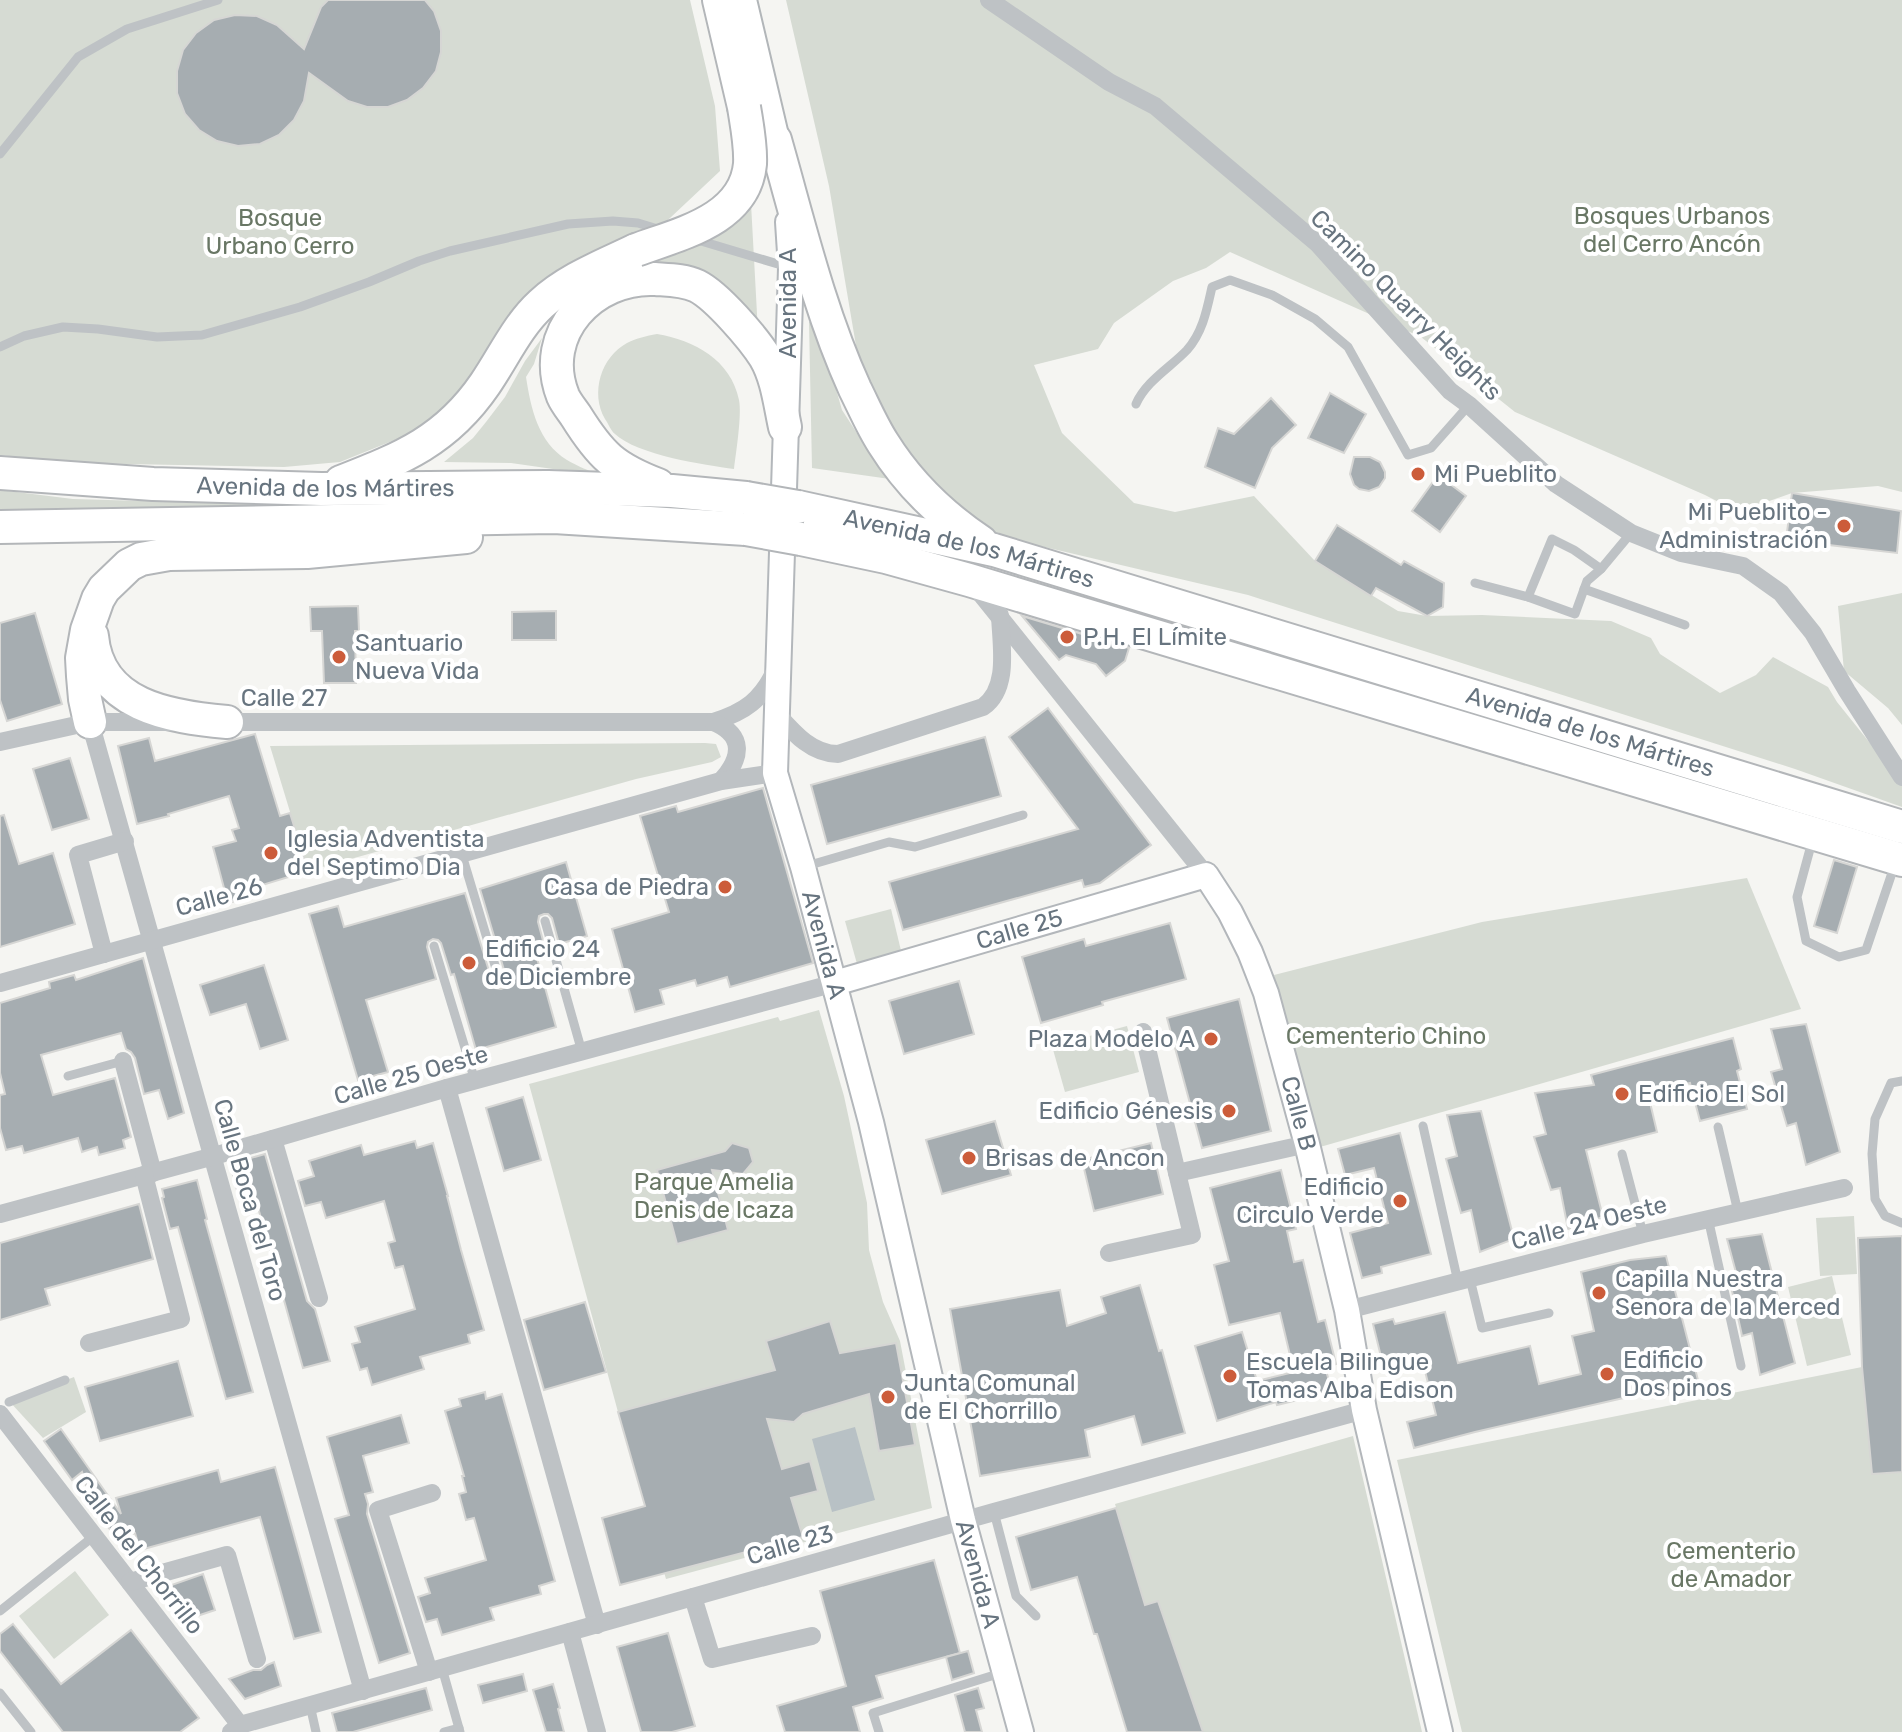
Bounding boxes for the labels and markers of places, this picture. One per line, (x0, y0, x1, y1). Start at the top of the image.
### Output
place label: Mi Pueblito (1434, 460, 1557, 488)
marker: Mi Pueblito (1409, 465, 1427, 483)
place label: Mi Pueblito - Administración (1659, 498, 1828, 554)
marker: Mi Pueblito - Administración (1835, 517, 1853, 535)
place label: P.H. El Límite (1083, 623, 1227, 651)
marker: P.H. El Límite (1058, 628, 1076, 646)
place label: Santuario Nueva Vida (355, 629, 479, 685)
marker: Santuario Nueva Vida (330, 648, 348, 666)
place label: Iglesia Adventista del Septimo Dia (287, 825, 485, 881)
marker: Iglesia Adventista del Septimo Dia (262, 844, 280, 862)
place label: Casa de Piedra (544, 873, 709, 901)
marker: Casa de Piedra (716, 878, 734, 896)
place label: Edificio 24 de Diciembre (485, 935, 631, 991)
marker: Edificio 24 de Diciembre (460, 954, 478, 972)
place label: Plaza Modelo A (1028, 1025, 1195, 1053)
marker: Plaza Modelo A (1202, 1030, 1220, 1048)
place label: Edificio El Sol (1638, 1080, 1785, 1108)
marker: Edificio El Sol (1613, 1085, 1631, 1103)
place label: Edificio Génesis (1039, 1097, 1213, 1125)
marker: Edificio Génesis (1220, 1102, 1238, 1120)
place label: Brisas de Ancon (985, 1144, 1165, 1172)
marker: Brisas de Ancon (960, 1149, 978, 1167)
place label: Edificio Circulo Verde (1236, 1173, 1384, 1229)
marker: Edificio Circulo Verde (1391, 1192, 1409, 1210)
place label: Capilla Nuestra Senora de la Merced (1615, 1265, 1841, 1321)
marker: Capilla Nuestra Senora de la Merced (1590, 1284, 1608, 1302)
place label: Edificio Dos pinos (1623, 1346, 1732, 1402)
place label: Escuela Bilingue Tomas Alba Edison (1246, 1348, 1454, 1404)
marker: Edificio Dos pinos (1598, 1365, 1616, 1383)
marker: Escuela Bilingue Tomas Alba Edison (1221, 1367, 1239, 1385)
place label: Junta Comunal de El Chorrillo (904, 1369, 1076, 1425)
marker: Junta Comunal de El Chorrillo (879, 1388, 897, 1406)

